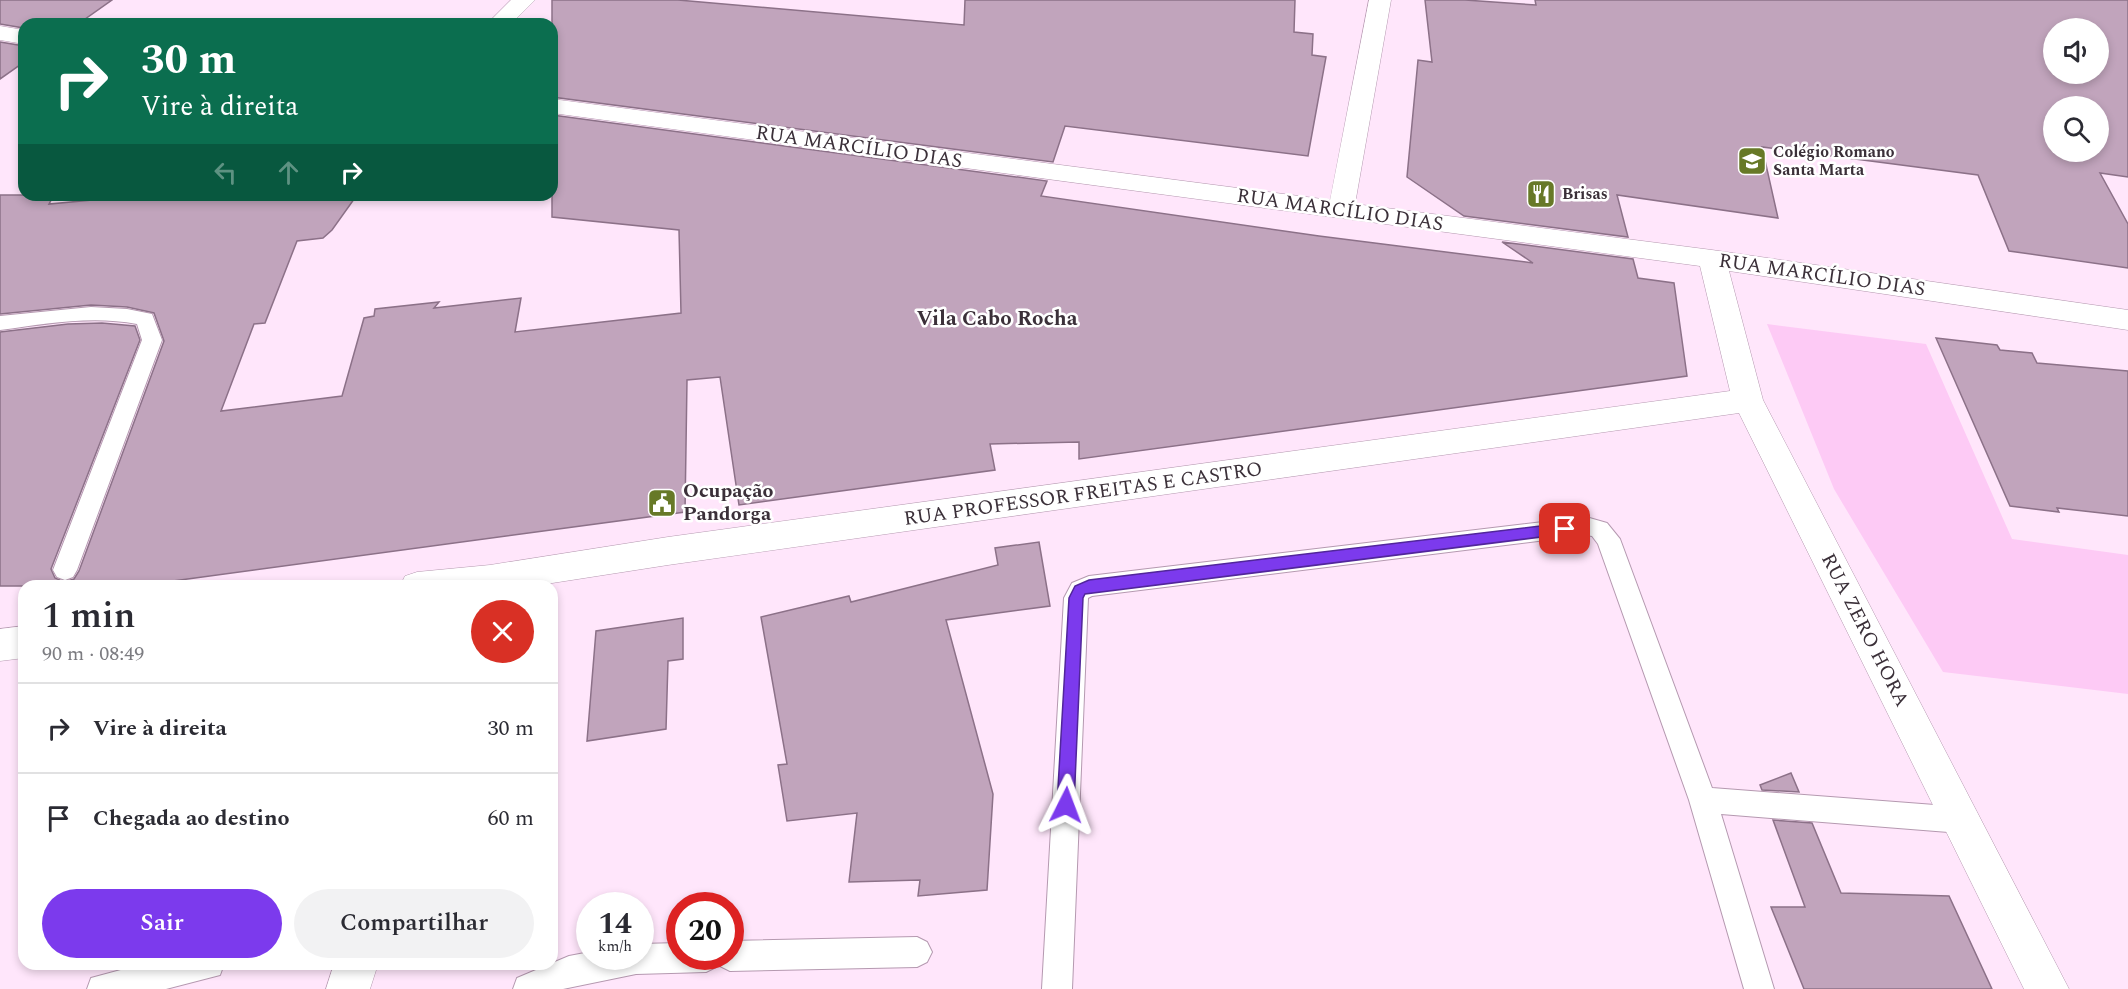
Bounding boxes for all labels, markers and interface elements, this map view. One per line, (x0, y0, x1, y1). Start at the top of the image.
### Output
map controls (2043, 18, 2109, 162)
button: sound (2043, 18, 2109, 84)
text: 30 m (141, 29, 236, 92)
icon: right (42, 42, 120, 120)
text: Vire à direita (141, 86, 298, 128)
button: search (2043, 96, 2109, 162)
street label: RUA MARCÍLIO DIAS (754, 118, 964, 176)
place label: Colégio Romano Santa Marta (1773, 140, 1895, 182)
school or university icon: Colégio Romano Santa Marta (1736, 145, 1768, 177)
icon: left (209, 156, 242, 189)
icon: ahead (272, 156, 305, 189)
icon: right (335, 156, 368, 189)
restaurant icon: Brisas (1525, 178, 1557, 210)
street label: RUA MARCÍLIO DIAS (1235, 181, 1445, 239)
place label: Brisas (1562, 182, 1608, 206)
street label: RUA MARCÍLIO DIAS (1717, 246, 1927, 304)
district label: Vila Cabo Rocha (916, 303, 1078, 335)
street label: RUA PROFESSOR FREITAS E CASTRO (902, 454, 1264, 534)
place label: Ocupação Pandorga (683, 476, 773, 529)
public building icon: Ocupação Pandorga (646, 487, 678, 519)
pin (1539, 503, 1590, 554)
icon: arrive (1548, 512, 1581, 545)
street label: RUA ZERO HORA (1813, 548, 1917, 712)
text: 1 min (42, 589, 135, 644)
button: close (471, 600, 534, 663)
text: 90 m · 08:49 (42, 639, 144, 669)
icon: right (42, 712, 75, 745)
text: Vire à direita (93, 712, 227, 745)
text: 30 m (488, 712, 534, 745)
position arrow (1034, 773, 1098, 837)
icon: arrive (42, 802, 75, 835)
text: Chegada ao destino (93, 802, 290, 835)
text: 60 m (488, 802, 534, 835)
button: Sair (42, 889, 282, 958)
button: Compartilhar (294, 889, 534, 958)
speed limit sign: 20 (666, 892, 744, 970)
text: 14 (598, 901, 632, 947)
text: km/h (598, 935, 632, 958)

